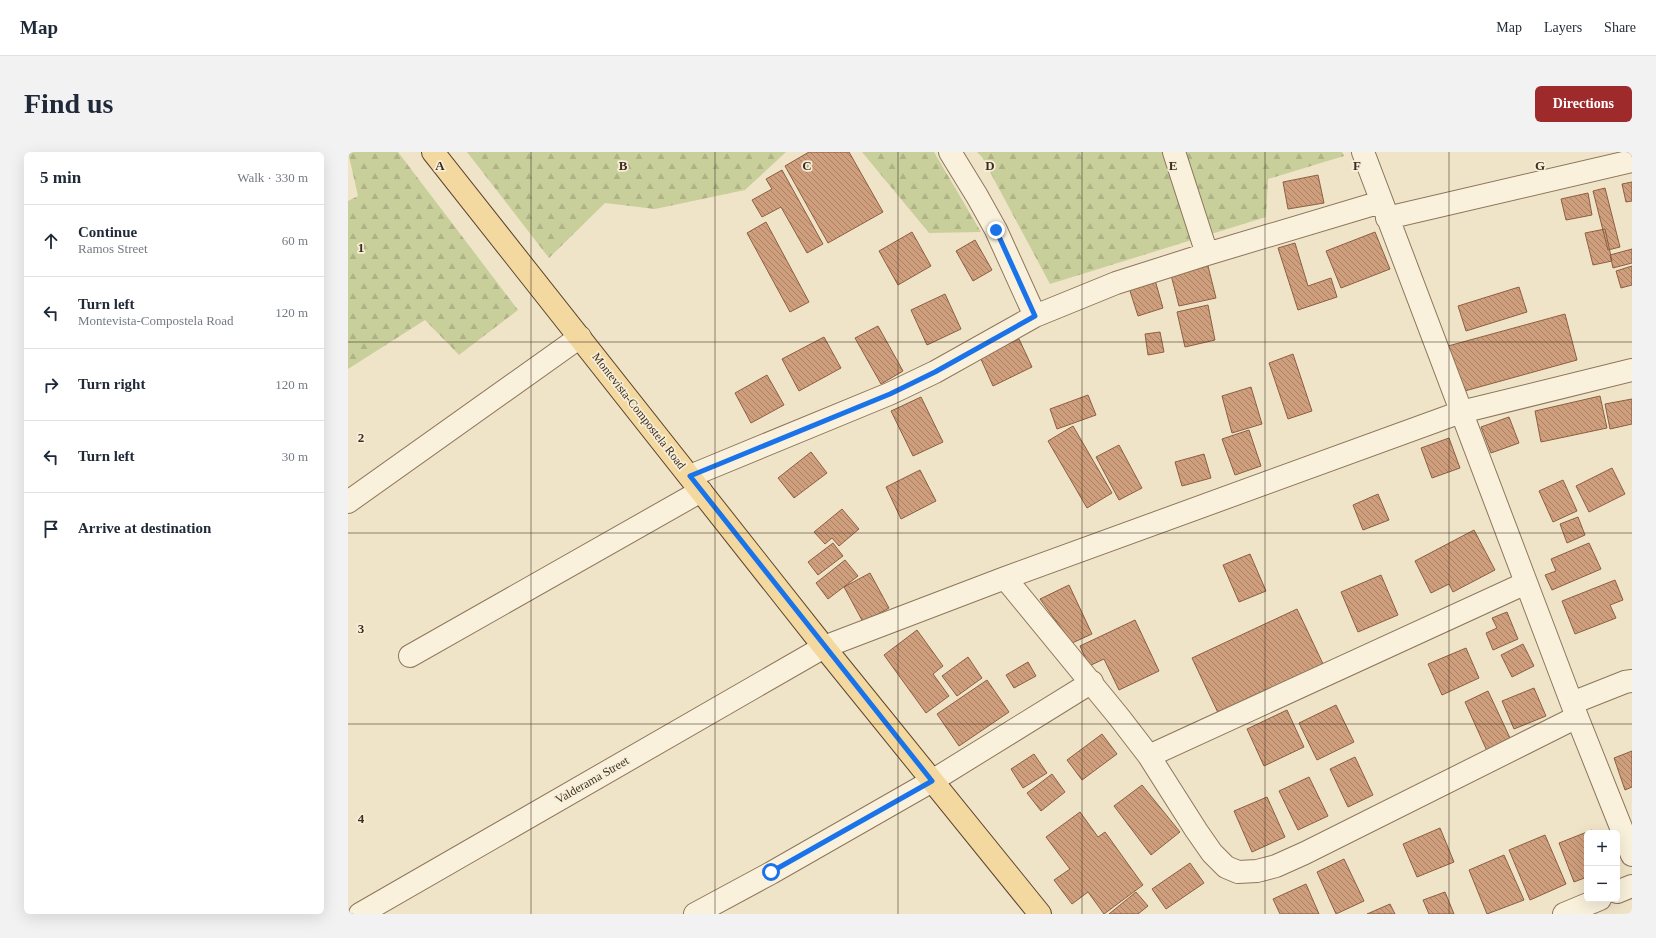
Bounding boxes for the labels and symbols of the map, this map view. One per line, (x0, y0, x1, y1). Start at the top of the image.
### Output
text: A (435, 158, 445, 173)
text: B (619, 158, 628, 173)
text: C (802, 158, 812, 173)
text: D (985, 158, 995, 173)
text: E (1169, 158, 1177, 173)
text: F (1353, 158, 1361, 173)
text: G (1535, 158, 1545, 173)
route end (987, 221, 1005, 239)
text: 1 (358, 240, 364, 255)
street label: Montevista-Compostela Road (589, 350, 689, 472)
text: 2 (358, 430, 364, 445)
text: 3 (358, 621, 365, 636)
street label: Valderama Street (553, 753, 632, 807)
text: 4 (358, 811, 365, 826)
route start (762, 863, 780, 881)

